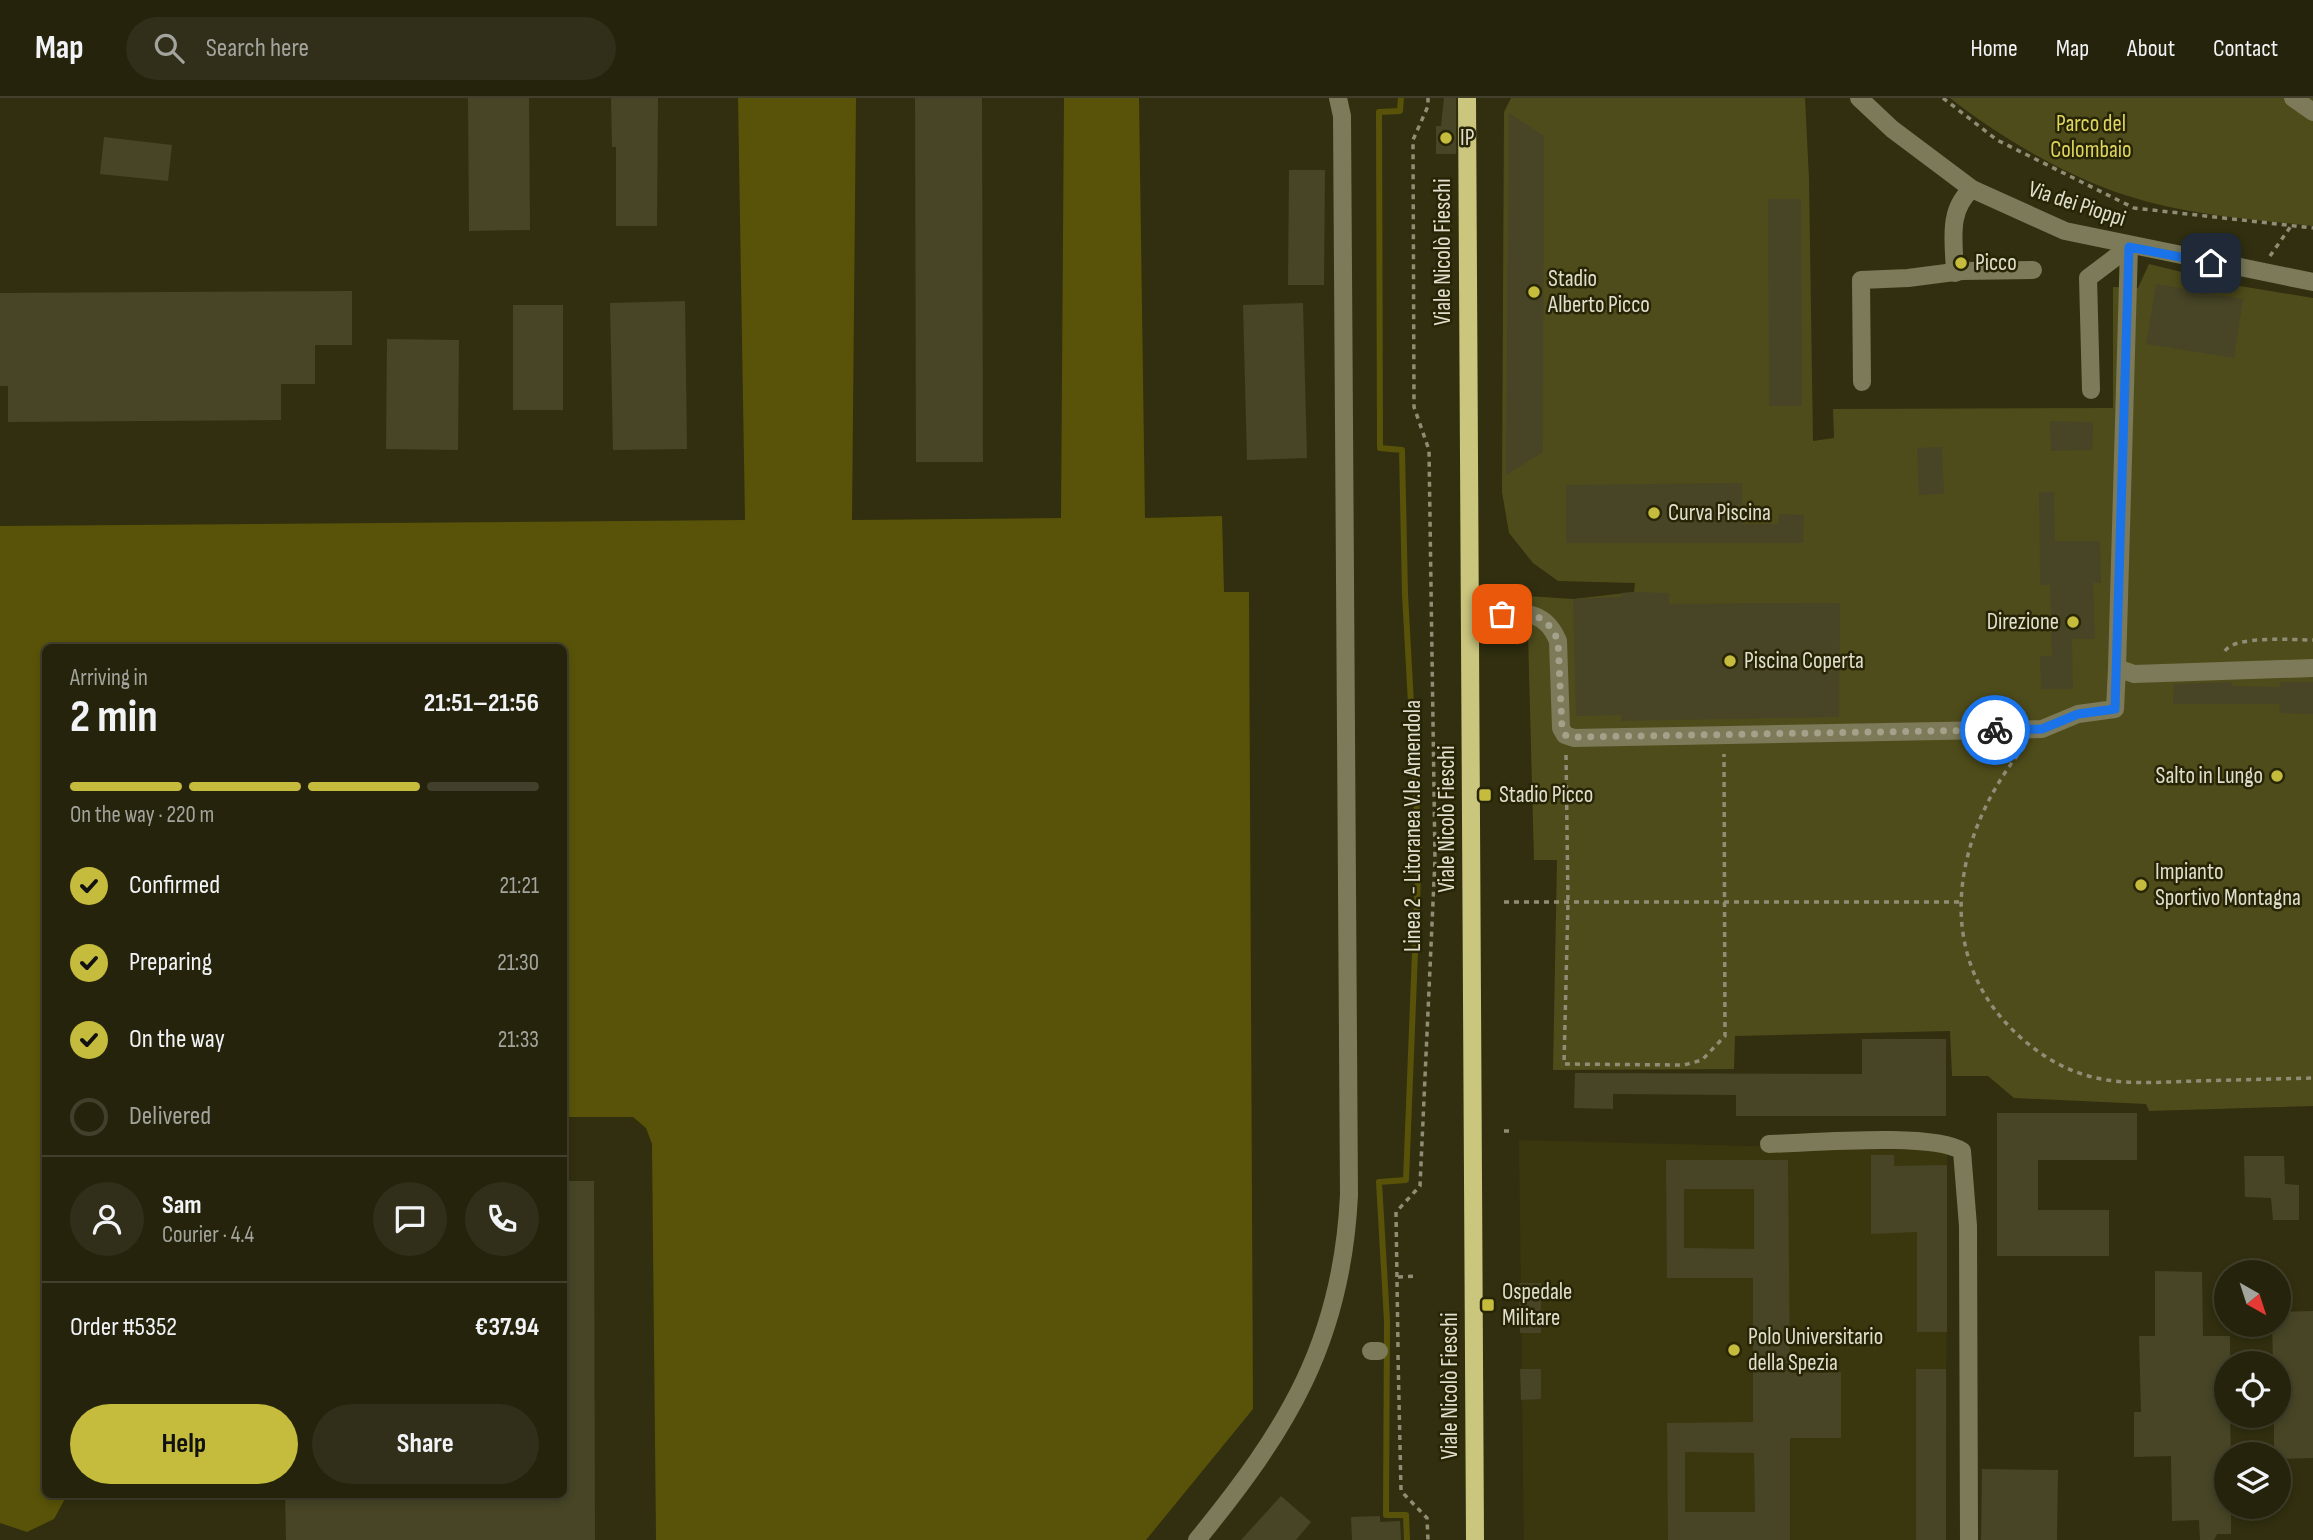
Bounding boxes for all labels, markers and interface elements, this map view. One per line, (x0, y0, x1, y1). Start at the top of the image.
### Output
search box (126, 17, 616, 80)
text: Map (35, 28, 84, 68)
icon: search (150, 29, 188, 67)
text: Search here (206, 33, 309, 64)
text: Home (1970, 34, 2018, 63)
text: Map (2056, 34, 2089, 63)
text: About (2127, 34, 2175, 63)
text: Contact (2213, 34, 2278, 63)
park label: Parco del Colombaio (2050, 110, 2132, 164)
place label: IP (1460, 124, 1474, 152)
marker: IP (1438, 130, 1454, 146)
street label: Via dei Pioppi (2025, 175, 2129, 233)
street label: Viale Nicolò Fieschi (1429, 179, 1457, 325)
pin (2181, 233, 2241, 293)
icon: home (2192, 244, 2230, 282)
place label: Picco (1975, 249, 2017, 277)
marker: Picco (1953, 255, 1969, 271)
place label: Stadio Alberto Picco (1547, 265, 1650, 319)
marker: Stadio Alberto Picco (1526, 284, 1542, 300)
place label: Curva Piscina (1668, 499, 1771, 527)
marker: Curva Piscina (1646, 505, 1662, 521)
pin (1472, 584, 1532, 644)
icon: bag (1483, 595, 1521, 633)
place label: Direzione (1987, 608, 2059, 636)
marker: Direzione (2065, 614, 2081, 630)
place label: Piscina Coperta (1744, 647, 1864, 675)
marker: Piscina Coperta (1722, 653, 1738, 669)
text: Arriving in (70, 664, 148, 692)
text: 21:51–21:56 (424, 688, 539, 719)
text: 2 min (70, 690, 158, 745)
courier (1960, 695, 2030, 765)
street label: Linea 2 - Litoranea V.le Amendola (1399, 700, 1427, 952)
icon: bike (1976, 711, 2014, 749)
street label: Viale Nicolò Fieschi (1433, 746, 1461, 892)
place label: Salto in Lungo (2156, 762, 2263, 790)
marker: Salto in Lungo (2269, 768, 2285, 784)
place label: Stadio Picco (1499, 781, 1593, 809)
marker: Stadio Picco (1477, 787, 1493, 803)
text: On the way · 220 m (70, 801, 214, 829)
place label: Impianto Sportivo Montagna (2155, 858, 2301, 912)
icon: check (70, 867, 108, 905)
text: Confirmed (129, 870, 220, 901)
text: 21:21 (499, 872, 539, 900)
marker: Impianto Sportivo Montagna (2133, 877, 2149, 893)
icon: check (70, 944, 108, 982)
text: Preparing (129, 947, 212, 978)
text: 21:30 (497, 949, 539, 977)
icon: check (70, 1021, 108, 1059)
text: On the way (129, 1024, 225, 1055)
text: 21:33 (498, 1026, 539, 1054)
text: Delivered (129, 1101, 211, 1132)
button: person (70, 1182, 144, 1256)
button: chat (373, 1182, 447, 1256)
button: phone (465, 1182, 539, 1256)
text: Sam (162, 1190, 202, 1221)
text: Courier · 4.4 (162, 1221, 254, 1249)
north arrow (2214, 1260, 2291, 1337)
map controls (2214, 1260, 2291, 1519)
place label: Ospedale Militare (1502, 1278, 1572, 1332)
marker: Ospedale Militare (1480, 1297, 1496, 1313)
text: Order #5352 (70, 1312, 177, 1343)
text: €37.94 (475, 1312, 539, 1343)
street label: Viale Nicolò Fieschi (1436, 1313, 1464, 1459)
place label: Polo Universitario della Spezia (1748, 1323, 1883, 1377)
marker: Polo Universitario della Spezia (1726, 1342, 1742, 1358)
button: locate (2214, 1351, 2291, 1428)
button: Help (70, 1404, 298, 1484)
button: Share (312, 1404, 539, 1484)
button: layers (2214, 1442, 2291, 1519)

